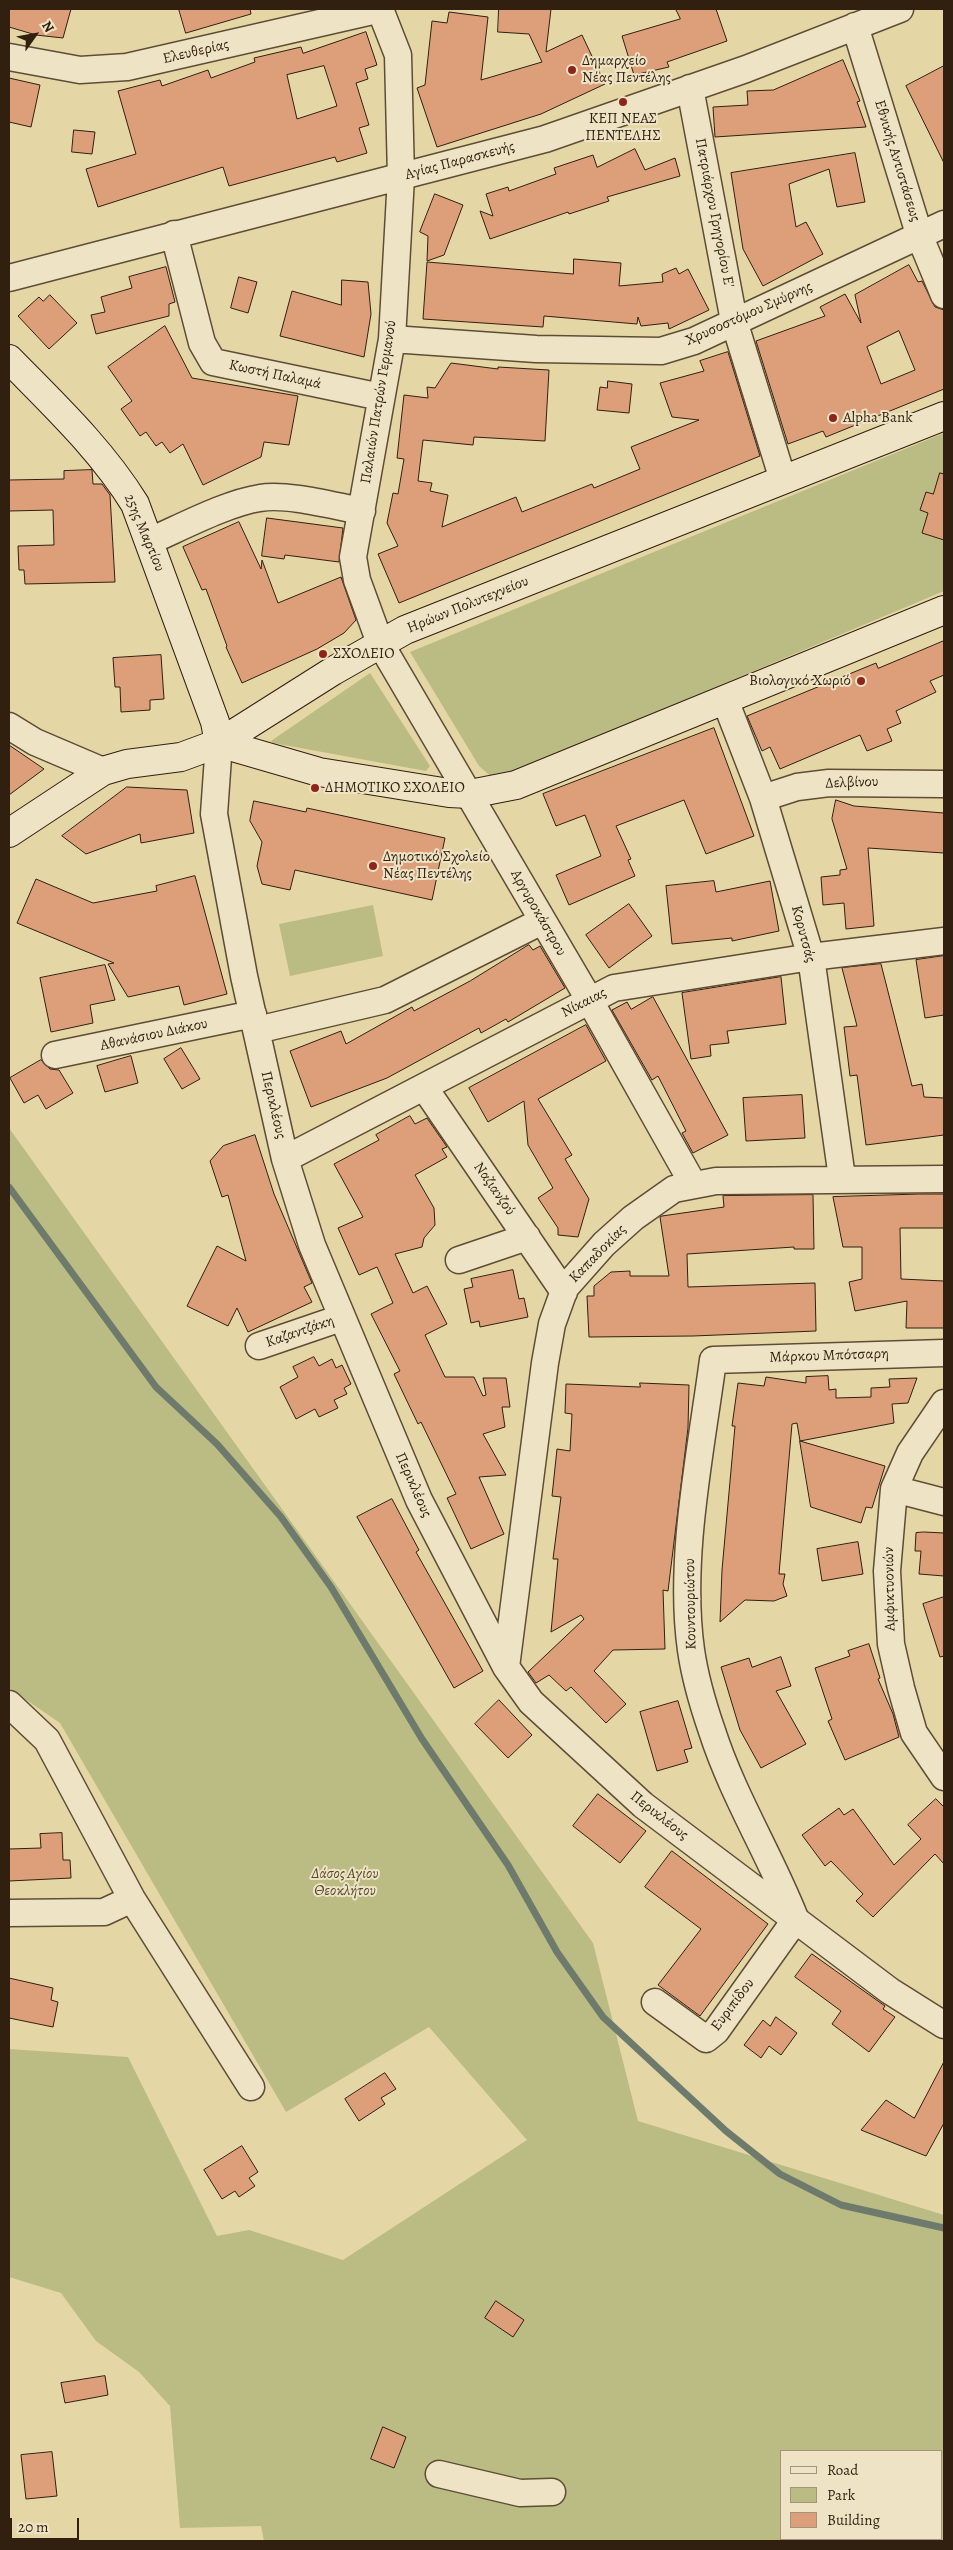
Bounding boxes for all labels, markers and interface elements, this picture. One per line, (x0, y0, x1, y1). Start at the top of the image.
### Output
north arrow (10, 10, 60, 60)
text: N (37, 17, 59, 36)
street label: Ελευθερίας (161, 36, 231, 68)
place label: Δημαρχείο Νέας Πεντέλης (582, 52, 671, 87)
marker: Δημαρχείο Νέας Πεντέλης (566, 64, 578, 76)
marker: ΚΕΠ ΝΕΑΣ ΠΕΝΤΕΛΗΣ (617, 96, 629, 108)
street label: Εθνικής Αντιστάσεως (870, 98, 924, 224)
place label: ΚΕΠ ΝΕΑΣ ΠΕΝΤΕΛΗΣ (585, 110, 661, 145)
street label: Πατριάρχου Γρηγορίου Ε' (691, 137, 737, 289)
street label: Αγίας Παρασκευής (403, 138, 517, 184)
street label: Χρυσοστόμου Σμύρνης (683, 278, 815, 350)
street label: Παλαιών Πατρών Γερμανού (357, 319, 401, 485)
street label: Κωστή Παλαμά (227, 356, 323, 394)
place label: Alpha Bank (843, 409, 913, 427)
marker: Alpha Bank (827, 412, 839, 424)
street label: 25ης Μαρτίου (120, 491, 168, 575)
street label: Ηρώων Πολυτεχνείου (405, 572, 531, 638)
place label: ΣΧΟΛΕΙΟ (333, 645, 395, 663)
marker: ΣΧΟΛΕΙΟ (317, 648, 329, 660)
place label: Βιολογικό Χωριό (749, 672, 851, 690)
marker: Βιολογικό Χωριό (855, 675, 867, 687)
street label: Δελβίνου (825, 773, 879, 793)
place label: ΔΗΜΟΤΙΚΟ ΣΧΟΛΕΙΟ (325, 779, 465, 797)
marker: ΔΗΜΟΤΙΚΟ ΣΧΟΛΕΙΟ (309, 782, 321, 794)
place label: Δημοτικό Σχολείο Νέας Πεντέλης (383, 848, 490, 883)
marker: Δημοτικό Σχολείο Νέας Πεντέλης (367, 860, 379, 872)
street label: Αργυροκάστρου (506, 867, 570, 959)
street label: Κορυτσάς (787, 903, 819, 965)
street label: Νίκαιας (558, 984, 610, 1022)
street label: Αθανάσιου Διάκου (99, 1015, 209, 1055)
street label: Περικλέους (256, 1069, 290, 1141)
street label: Ναζιανζού (469, 1159, 519, 1219)
street label: Καπαδοκίας (566, 1221, 630, 1287)
street label: Καζαντζάκη (263, 1312, 337, 1352)
street label: Μάρκου Μπότσαρη (769, 1345, 889, 1367)
street label: Περικλέους (391, 1450, 435, 1520)
street label: Αμφικτυονιών (880, 1547, 900, 1631)
street label: Κουντουριώτου (681, 1558, 701, 1650)
street label: Περικλέους (626, 1788, 692, 1844)
park label: Δάσος Αγίου Θεοκλήτου (311, 1865, 379, 1900)
street label: Ευριπίδου (707, 1975, 759, 2035)
legend (780, 2450, 943, 2540)
text: Road (827, 2460, 858, 2480)
text: Park (827, 2485, 855, 2505)
scale bar (12, 2508, 81, 2540)
text: Building (827, 2510, 880, 2530)
text: 20 m (18, 2517, 49, 2537)

